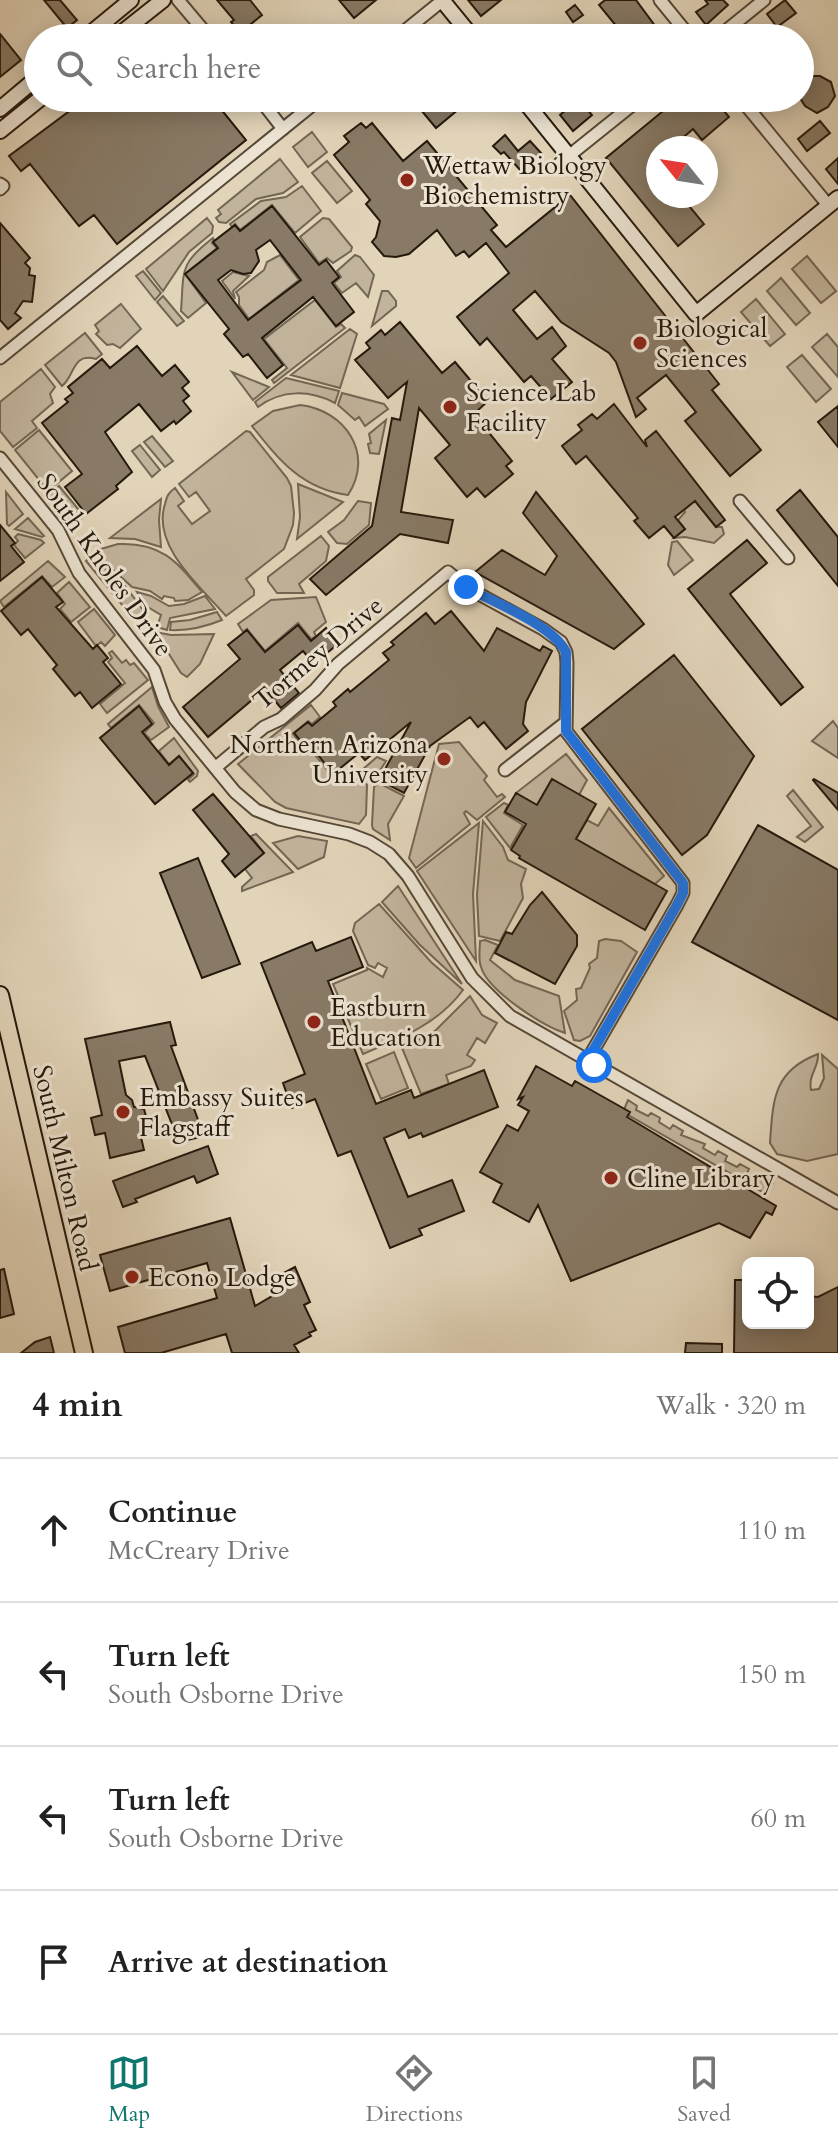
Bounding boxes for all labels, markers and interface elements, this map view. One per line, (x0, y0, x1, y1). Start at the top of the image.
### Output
search box (24, 24, 814, 112)
icon: search (52, 46, 96, 90)
text: Search here (116, 48, 261, 89)
north arrow (646, 136, 718, 208)
place label: Wettaw Biology Biochemistry (422, 148, 607, 213)
marker: Wettaw Biology Biochemistry (398, 171, 416, 189)
place label: Biological Sciences (656, 311, 768, 376)
marker: Biological Sciences (631, 334, 649, 352)
place label: Science Lab Facility (466, 375, 596, 440)
marker: Science Lab Facility (441, 398, 459, 416)
street label: South Knoles Drive (29, 467, 181, 663)
route end (448, 569, 484, 605)
street label: Tormey Drive (245, 588, 391, 718)
place label: Northern Arizona University (230, 727, 428, 792)
marker: Northern Arizona University (435, 750, 453, 768)
place label: Eastburn Education (330, 990, 442, 1055)
marker: Eastburn Education (305, 1013, 323, 1031)
route start (576, 1047, 612, 1083)
street label: South Milton Road (24, 1062, 106, 1275)
place label: Embassy Suites Flagstaff (139, 1080, 304, 1145)
marker: Embassy Suites Flagstaff (114, 1103, 132, 1121)
place label: Cline Library (627, 1161, 776, 1196)
marker: Cline Library (602, 1169, 620, 1187)
map controls (742, 1257, 814, 1329)
button: locate (742, 1257, 814, 1329)
place label: Econo Lodge (148, 1260, 296, 1295)
marker: Econo Lodge (123, 1268, 141, 1286)
text: 4 min (32, 1382, 123, 1428)
text: Walk · 320 m (656, 1388, 806, 1423)
text: Continue (108, 1492, 237, 1533)
icon: ahead (32, 1508, 76, 1552)
text: 110 m (737, 1513, 806, 1548)
text: McCreary Drive (108, 1533, 290, 1568)
text: Turn left (108, 1636, 230, 1677)
icon: left (32, 1652, 76, 1696)
text: 150 m (737, 1657, 806, 1692)
text: South Osborne Drive (108, 1677, 344, 1712)
text: Turn left (108, 1780, 230, 1821)
icon: left (32, 1796, 76, 1840)
text: 60 m (750, 1801, 806, 1836)
text: South Osborne Drive (108, 1821, 344, 1856)
icon: arrive (32, 1940, 76, 1984)
text: Arrive at destination (108, 1942, 388, 1983)
tab: Map (107, 2051, 151, 2129)
tab: Directions (366, 2051, 463, 2129)
tab: Saved (677, 2051, 731, 2129)

